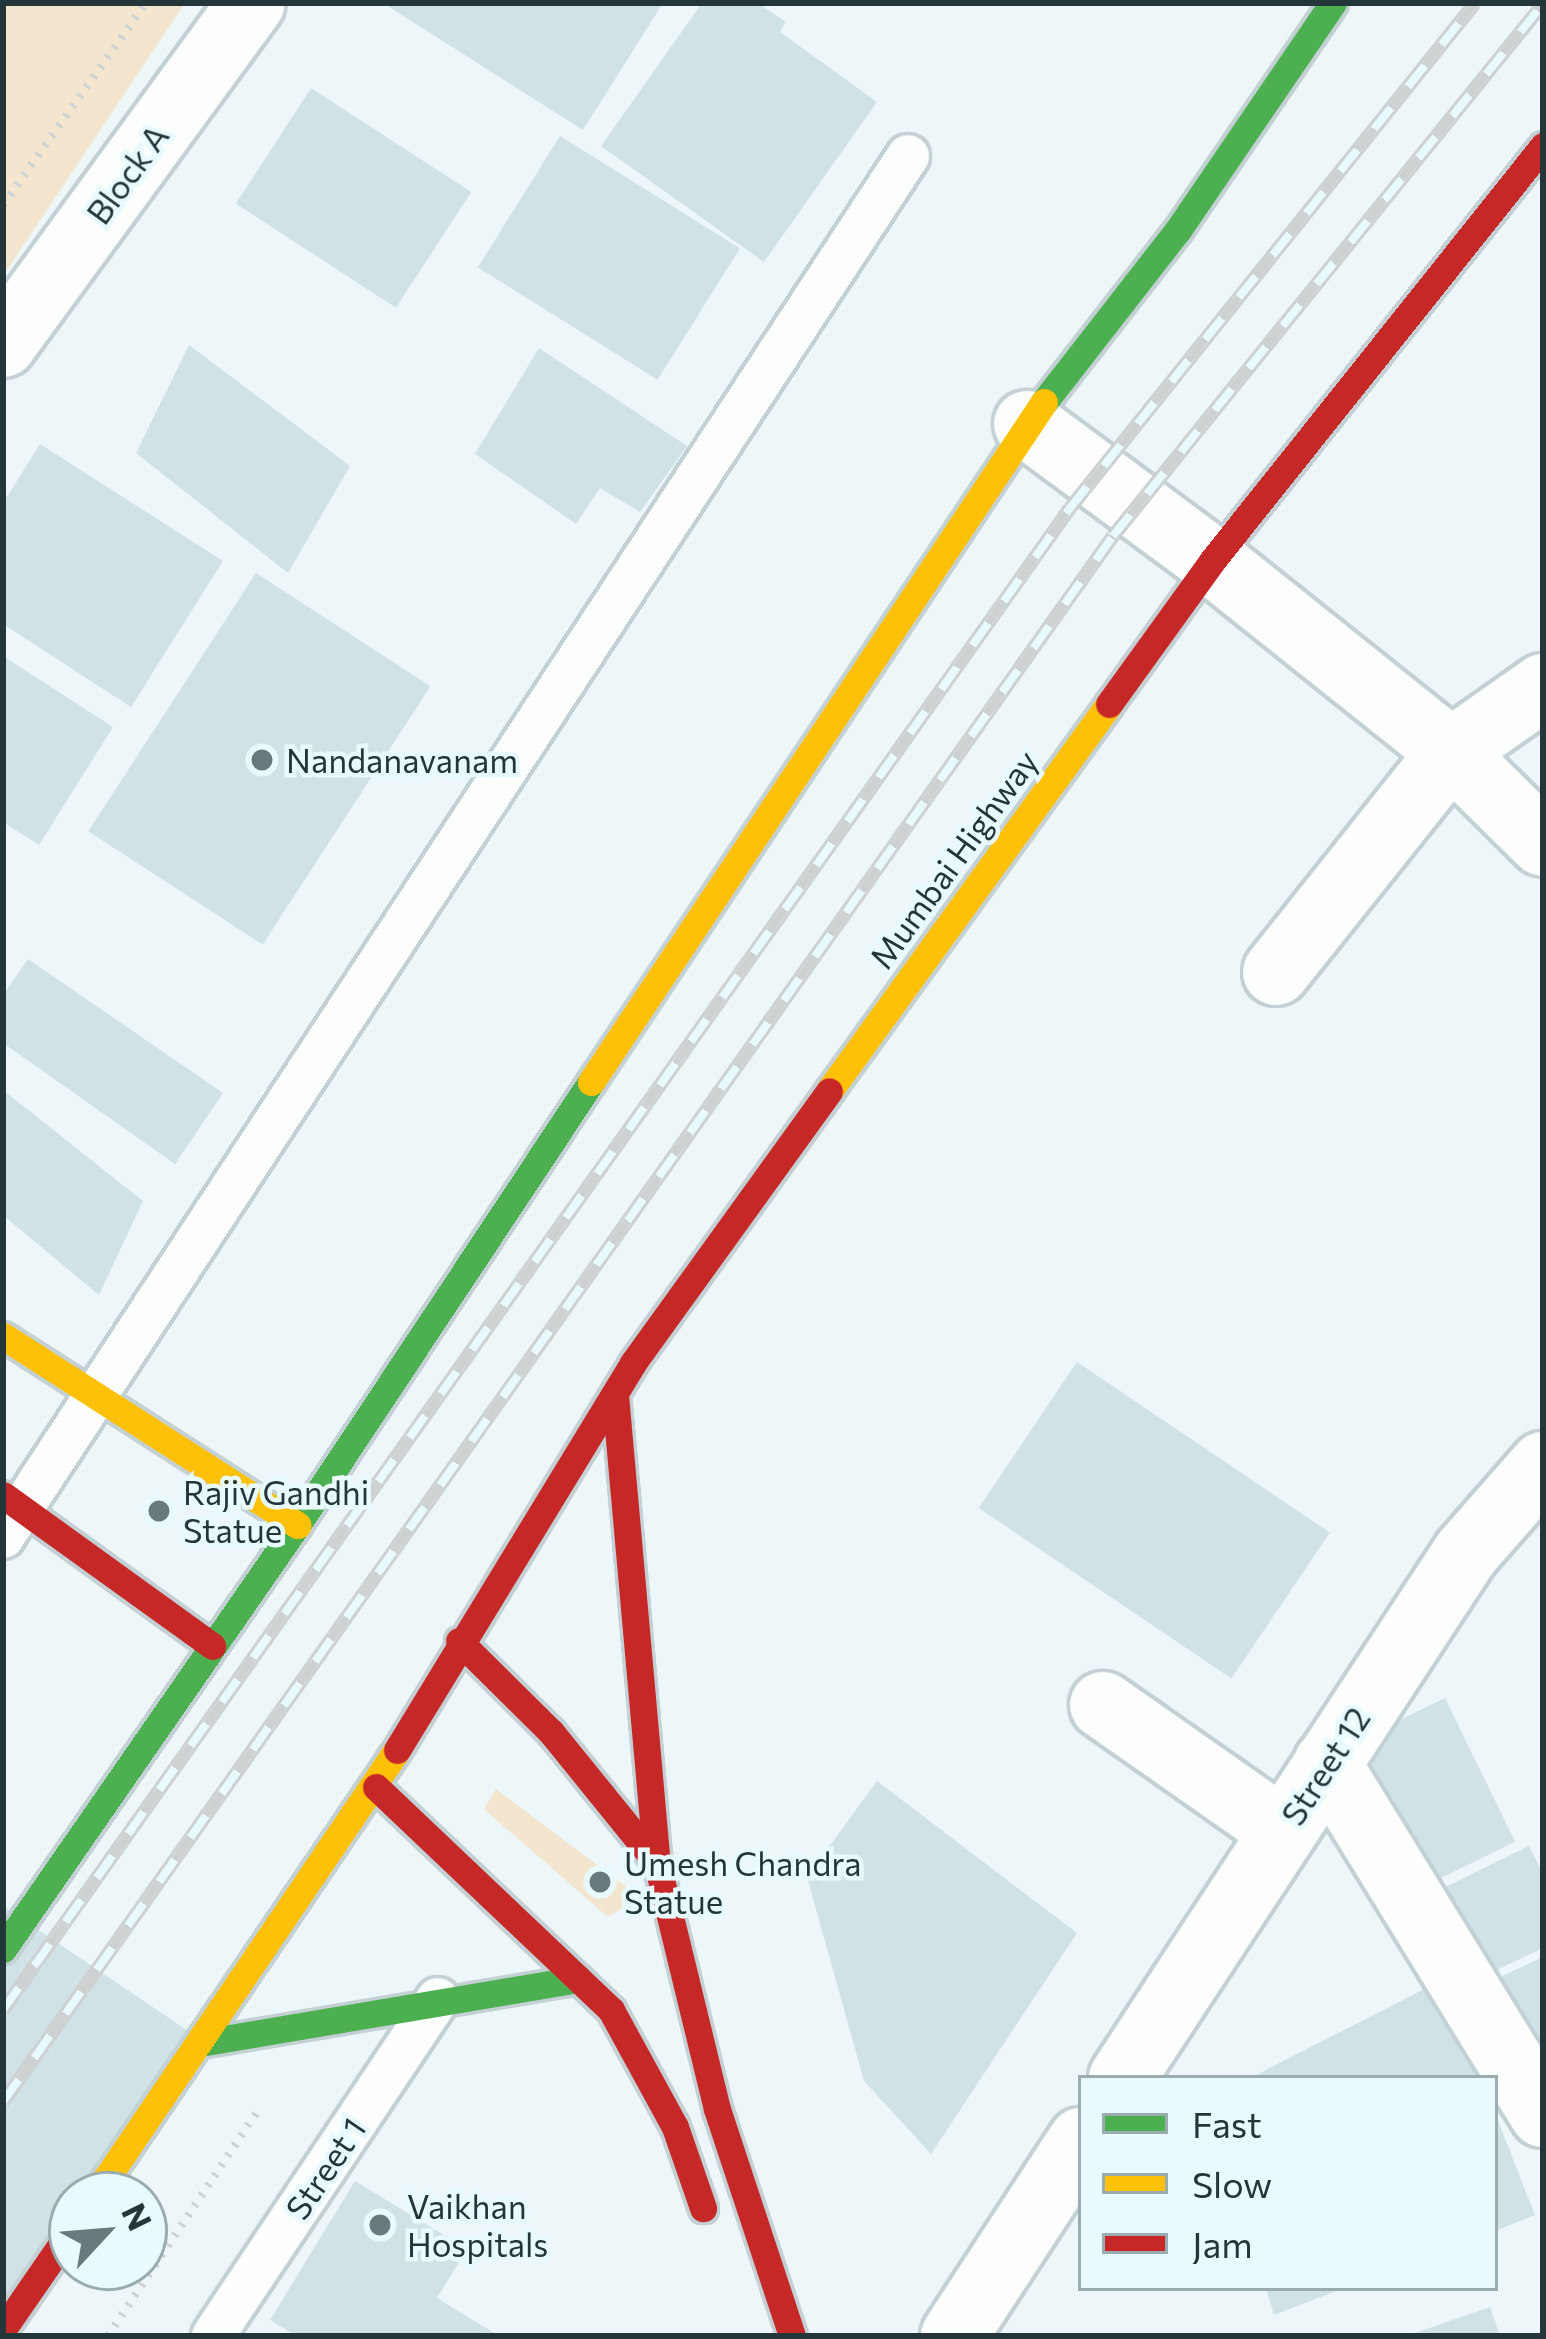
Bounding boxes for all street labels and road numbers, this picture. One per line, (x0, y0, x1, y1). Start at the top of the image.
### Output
street label: Block A (78, 117, 176, 231)
street label: Mumbai Highway (861, 742, 1045, 976)
street label: Street 12 (1272, 1700, 1378, 1832)
street label: Street 1 (277, 2110, 373, 2226)

